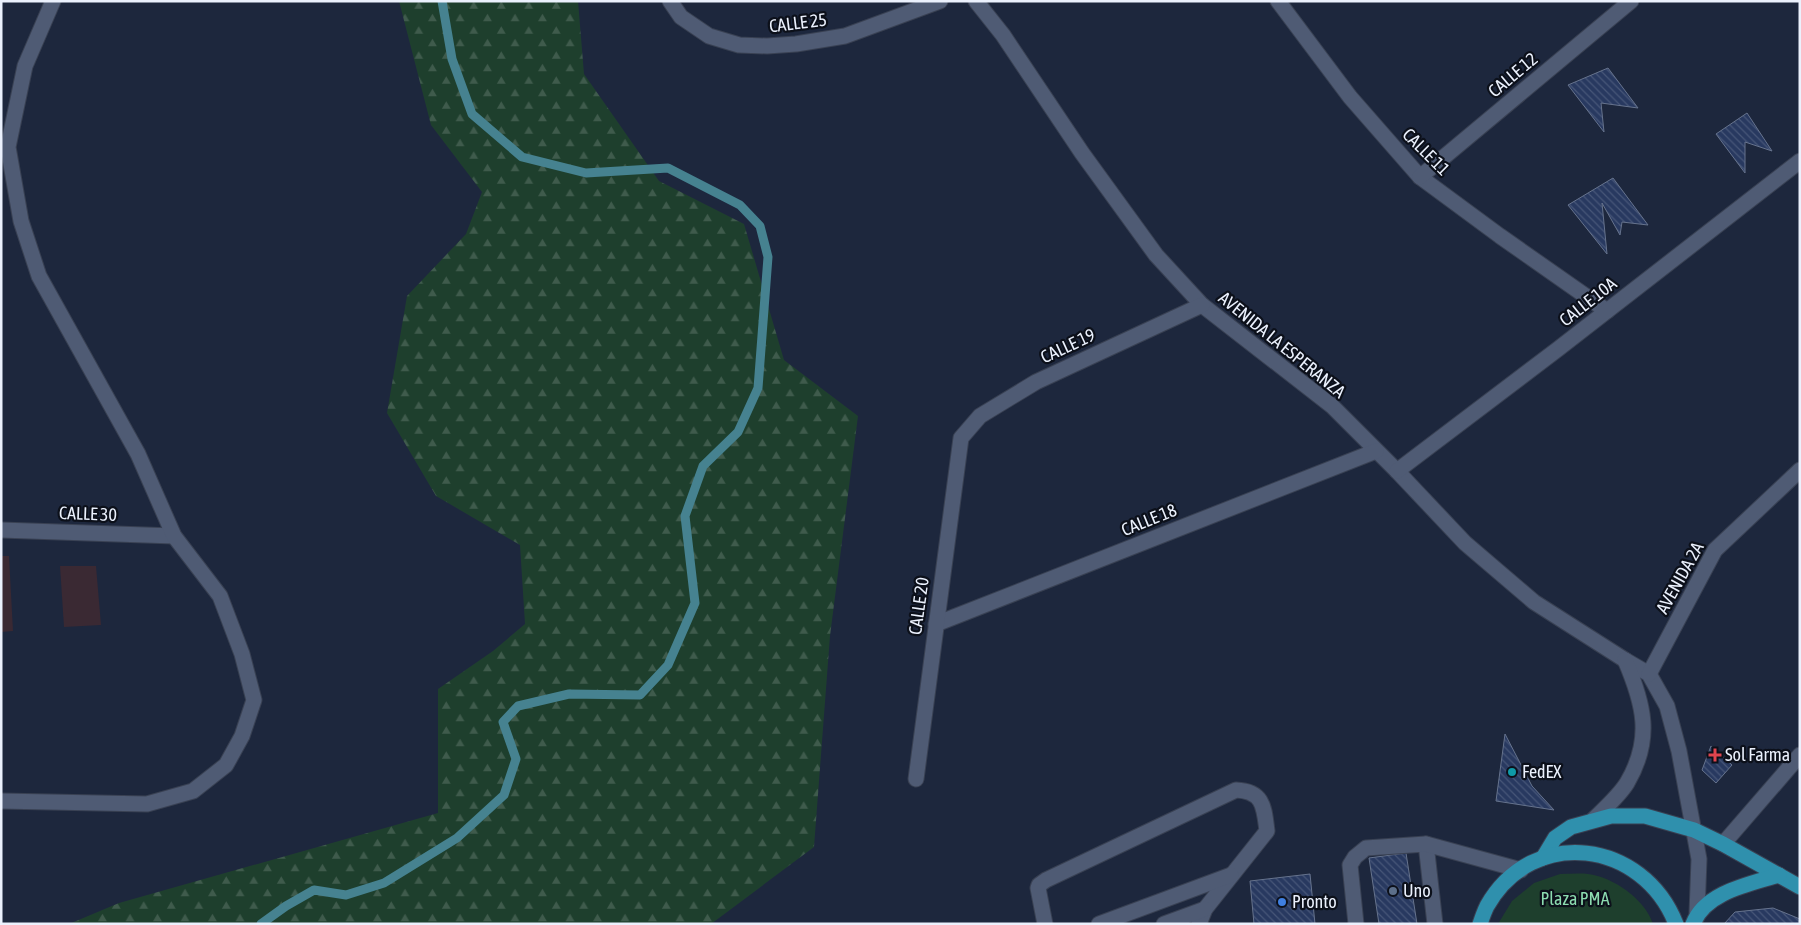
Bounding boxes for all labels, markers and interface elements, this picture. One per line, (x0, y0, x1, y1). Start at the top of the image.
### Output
street label: CALLE 25 (768, 9, 828, 36)
street label: CALLE 12 (1484, 48, 1542, 101)
street label: CALLE 11 (1398, 124, 1454, 180)
street label: CALLE 10A (1555, 273, 1621, 330)
street label: AVENIDA LA ESPERANZA (1215, 287, 1350, 402)
street label: CALLE 19 (1037, 324, 1098, 367)
street label: CALLE 18 (1118, 499, 1180, 540)
street label: CALLE 30 (59, 502, 117, 525)
street label: AVENIDA 2A (1651, 538, 1708, 617)
street label: CALLE 20 (904, 576, 933, 636)
place label: Sol Farma (1725, 744, 1790, 765)
marker: Sol Farma (1709, 749, 1721, 761)
place label: FedEX (1522, 761, 1562, 782)
marker: FedEX (1506, 766, 1518, 778)
place label: Uno (1403, 880, 1431, 901)
marker: Uno (1387, 885, 1399, 897)
park label: Plaza PMA (1541, 888, 1610, 909)
place label: Pronto (1292, 891, 1337, 912)
marker: Pronto (1276, 896, 1288, 908)

